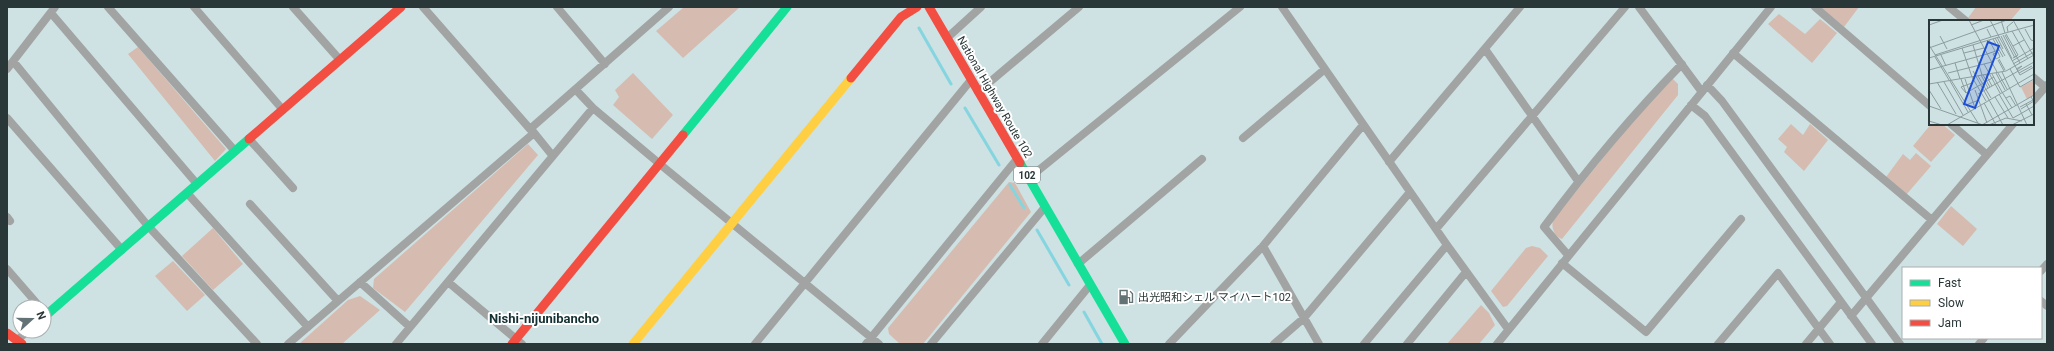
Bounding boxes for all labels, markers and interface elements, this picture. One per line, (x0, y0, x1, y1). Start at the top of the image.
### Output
inset map (1929, 20, 2034, 125)
street label: National Highway Route 102 (954, 34, 1035, 160)
road number: 102 (1014, 167, 1040, 183)
legend (1902, 267, 2042, 339)
text: Fast (1938, 276, 1961, 290)
fuel station icon: 出光昭和シェル マイハート102 (1117, 288, 1135, 306)
place label: 出光昭和シェル マイハート102 (1138, 291, 1291, 304)
text: Slow (1938, 296, 1964, 310)
north arrow (12, 299, 52, 339)
text: N (33, 310, 48, 322)
district label: Nishi-nijunibancho (489, 311, 599, 326)
text: Jam (1938, 316, 1962, 330)

